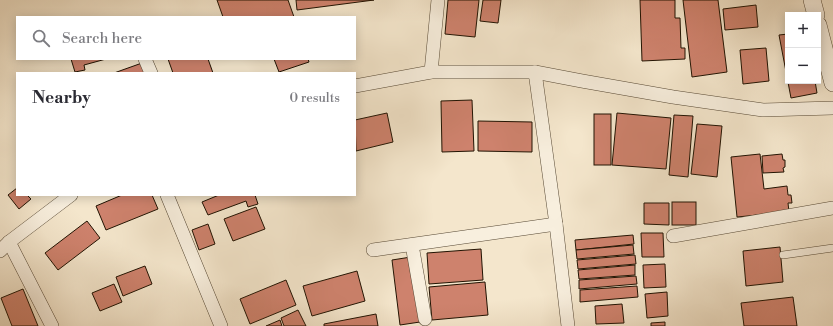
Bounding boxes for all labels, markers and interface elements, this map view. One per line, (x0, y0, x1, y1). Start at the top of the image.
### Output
map controls (785, 12, 821, 84)
button: + (785, 12, 821, 48)
search box (16, 16, 356, 60)
icon: search (30, 27, 52, 49)
text: Search here (62, 29, 142, 48)
button: − (785, 48, 821, 84)
text: Nearby (32, 87, 91, 109)
text: 0 results (289, 90, 340, 106)

